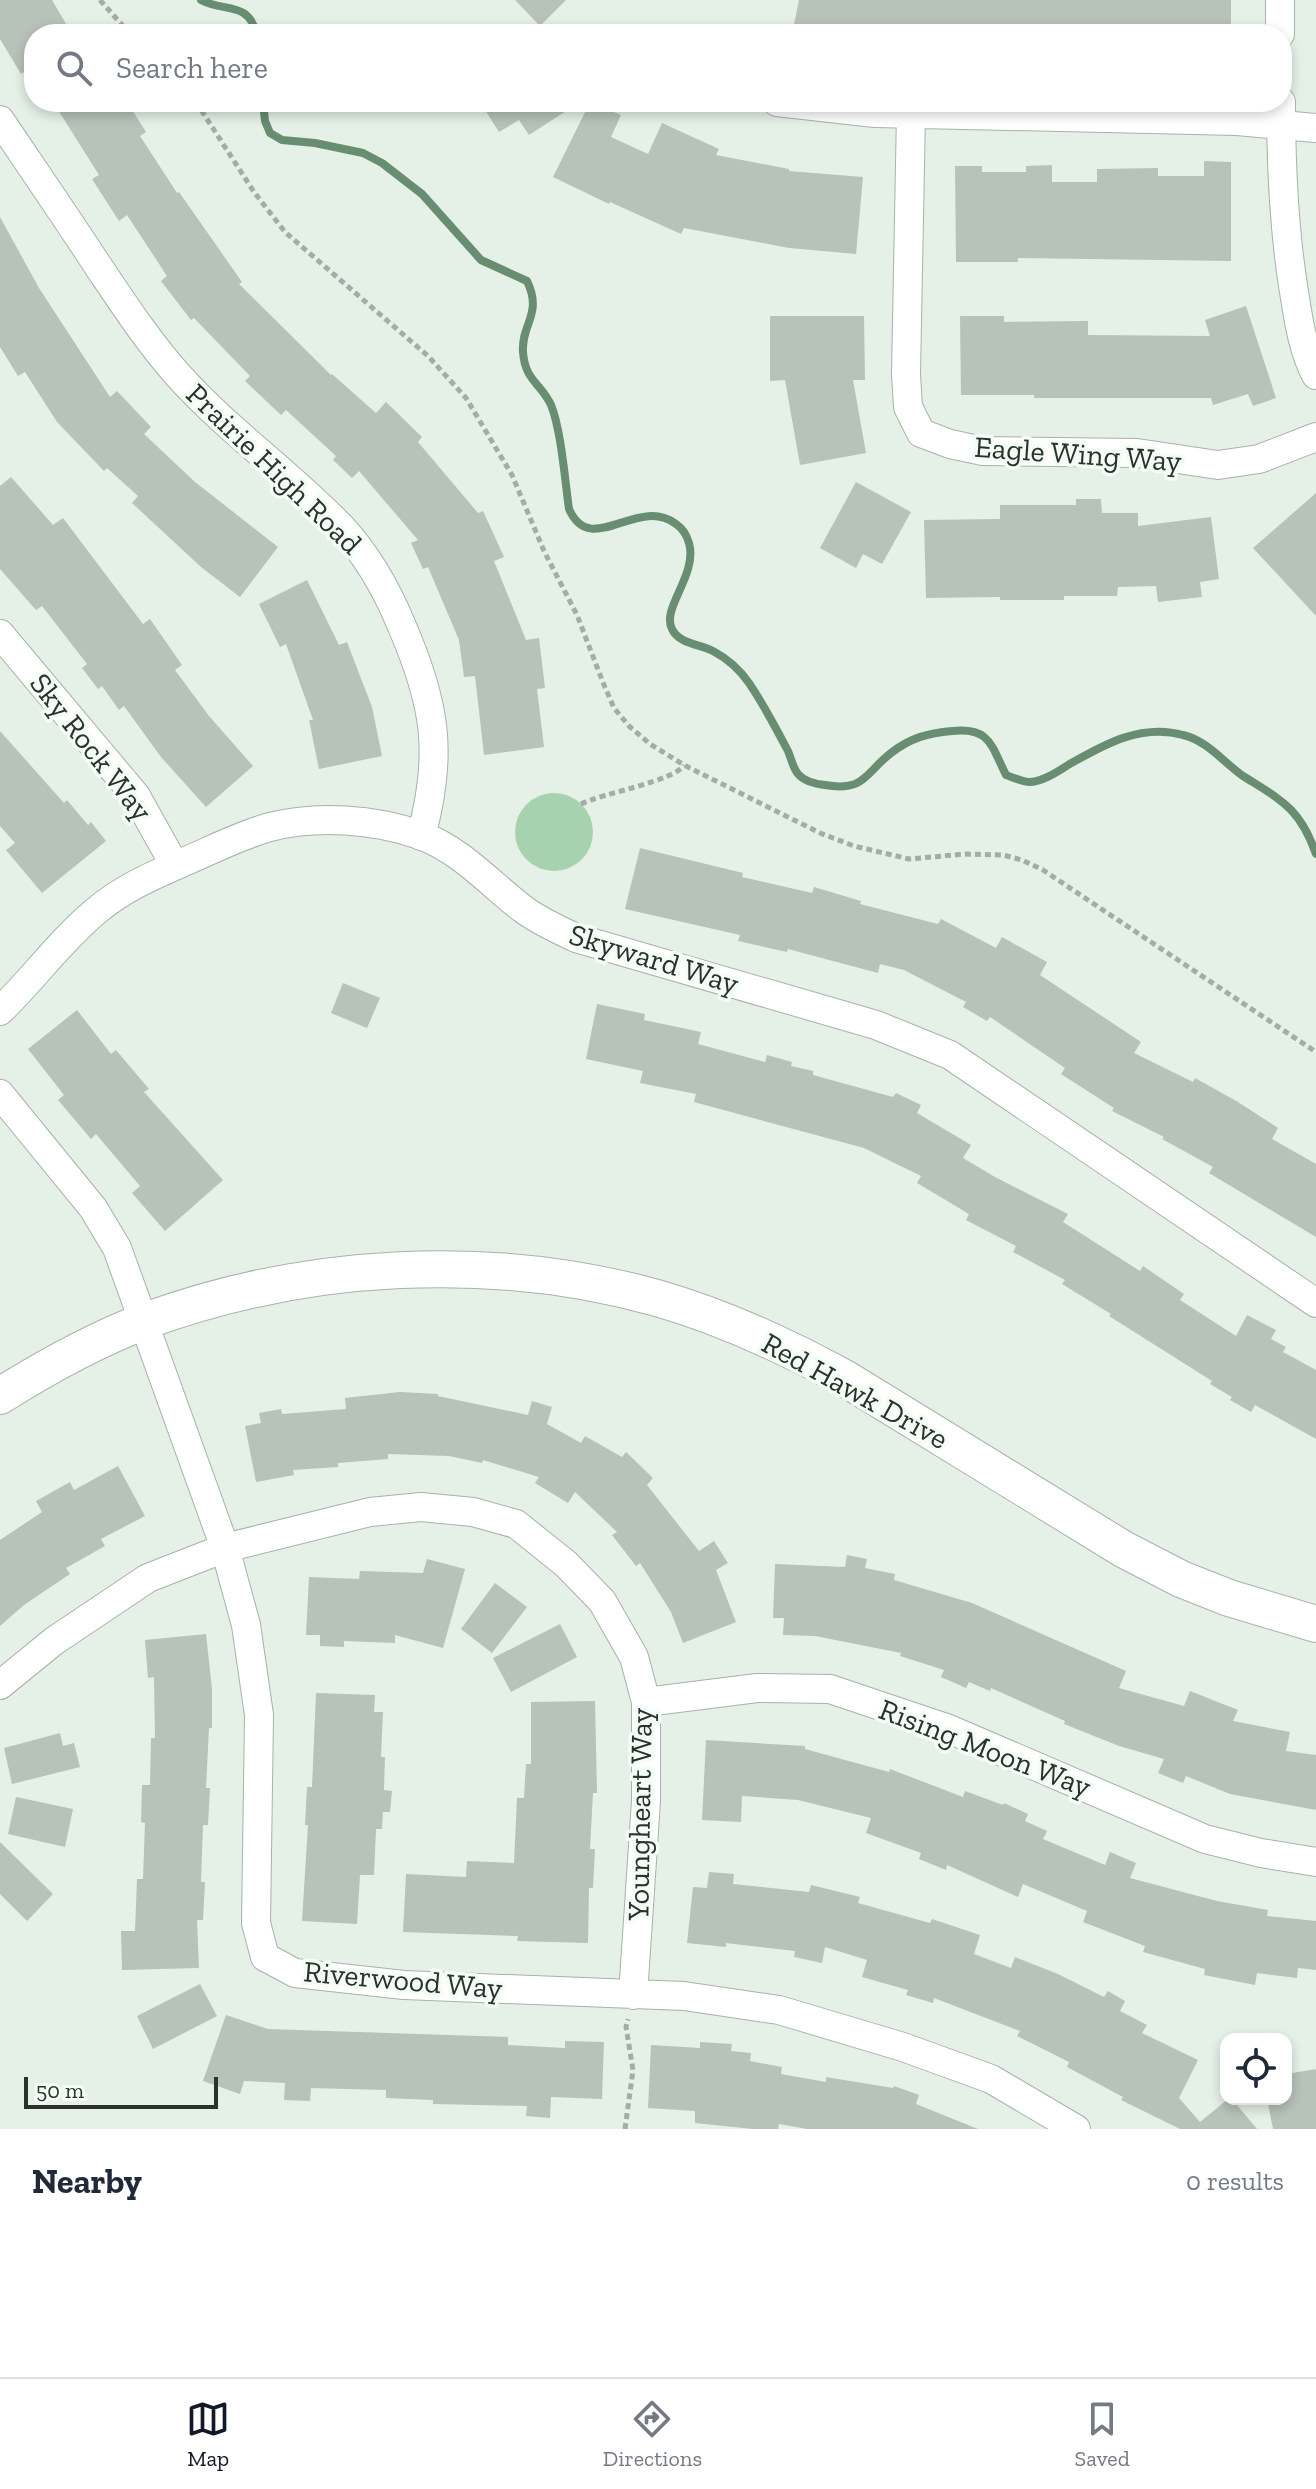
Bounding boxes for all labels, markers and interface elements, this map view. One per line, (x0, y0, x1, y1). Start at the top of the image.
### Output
search box (24, 24, 1292, 112)
icon: search (52, 46, 96, 90)
text: Search here (116, 50, 268, 86)
street label: Prairie High Road (179, 376, 370, 562)
street label: Eagle Wing Way (973, 429, 1184, 479)
street label: Sky Rock Way (22, 666, 160, 829)
street label: Skyward Way (565, 916, 744, 1002)
street label: Red Hawk Drive (756, 1325, 954, 1457)
street label: Rising Moon Way (874, 1691, 1097, 1805)
street label: Youngheart Way (620, 1707, 660, 1922)
street label: Riverwood Way (302, 1953, 505, 2007)
map controls (1220, 2033, 1292, 2105)
button: locate (1220, 2033, 1292, 2105)
scale bar (24, 2073, 218, 2109)
text: 50 m (36, 2077, 84, 2104)
text: Nearby (32, 2161, 142, 2202)
text: 0 results (1186, 2165, 1284, 2197)
tab: Map (186, 2397, 230, 2472)
tab: Directions (603, 2397, 702, 2472)
tab: Saved (1075, 2397, 1130, 2472)

